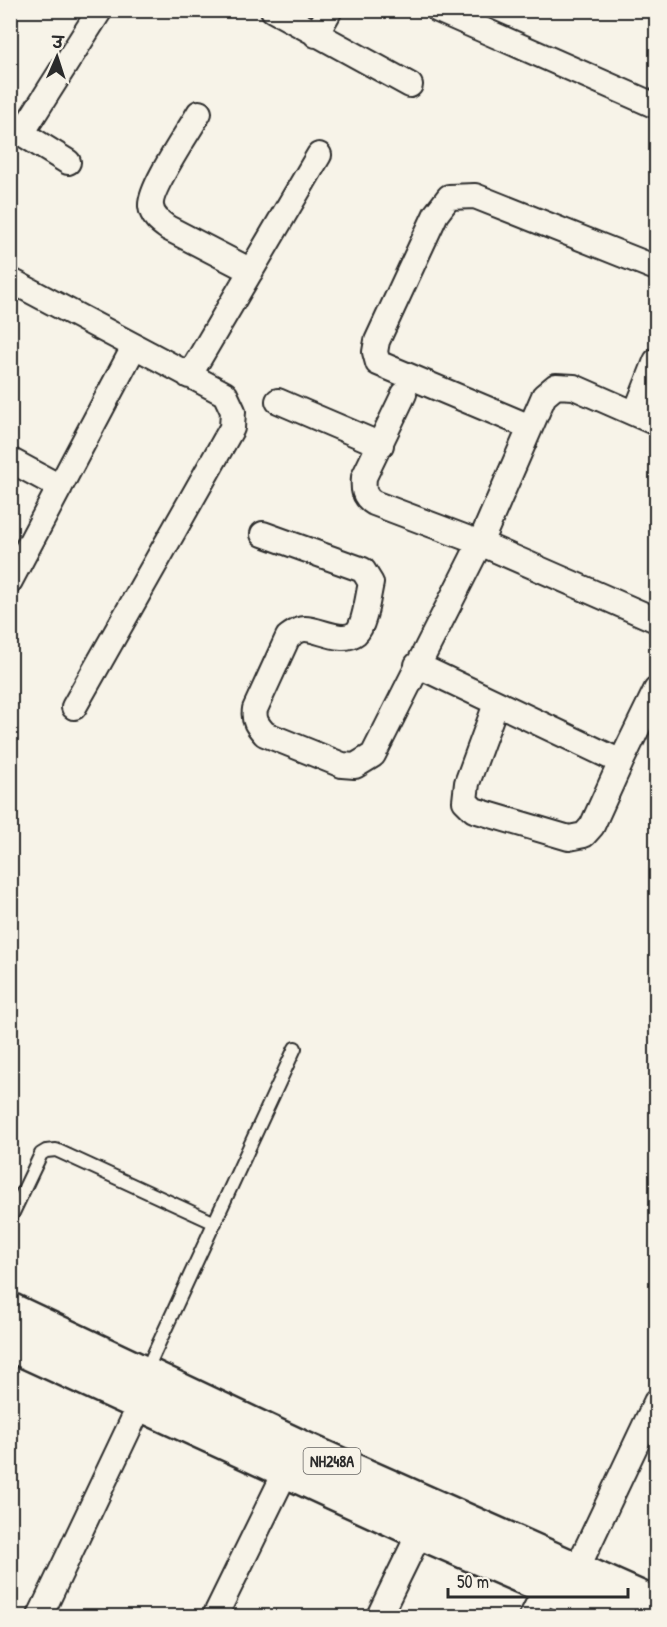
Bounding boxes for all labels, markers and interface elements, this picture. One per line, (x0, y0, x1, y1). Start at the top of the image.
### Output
north arrow (27, 27, 87, 87)
text: उ (50, 31, 65, 53)
road number: NH248A (304, 1448, 360, 1474)
scale bar (448, 1561, 628, 1599)
text: 50 m (457, 1569, 489, 1594)

